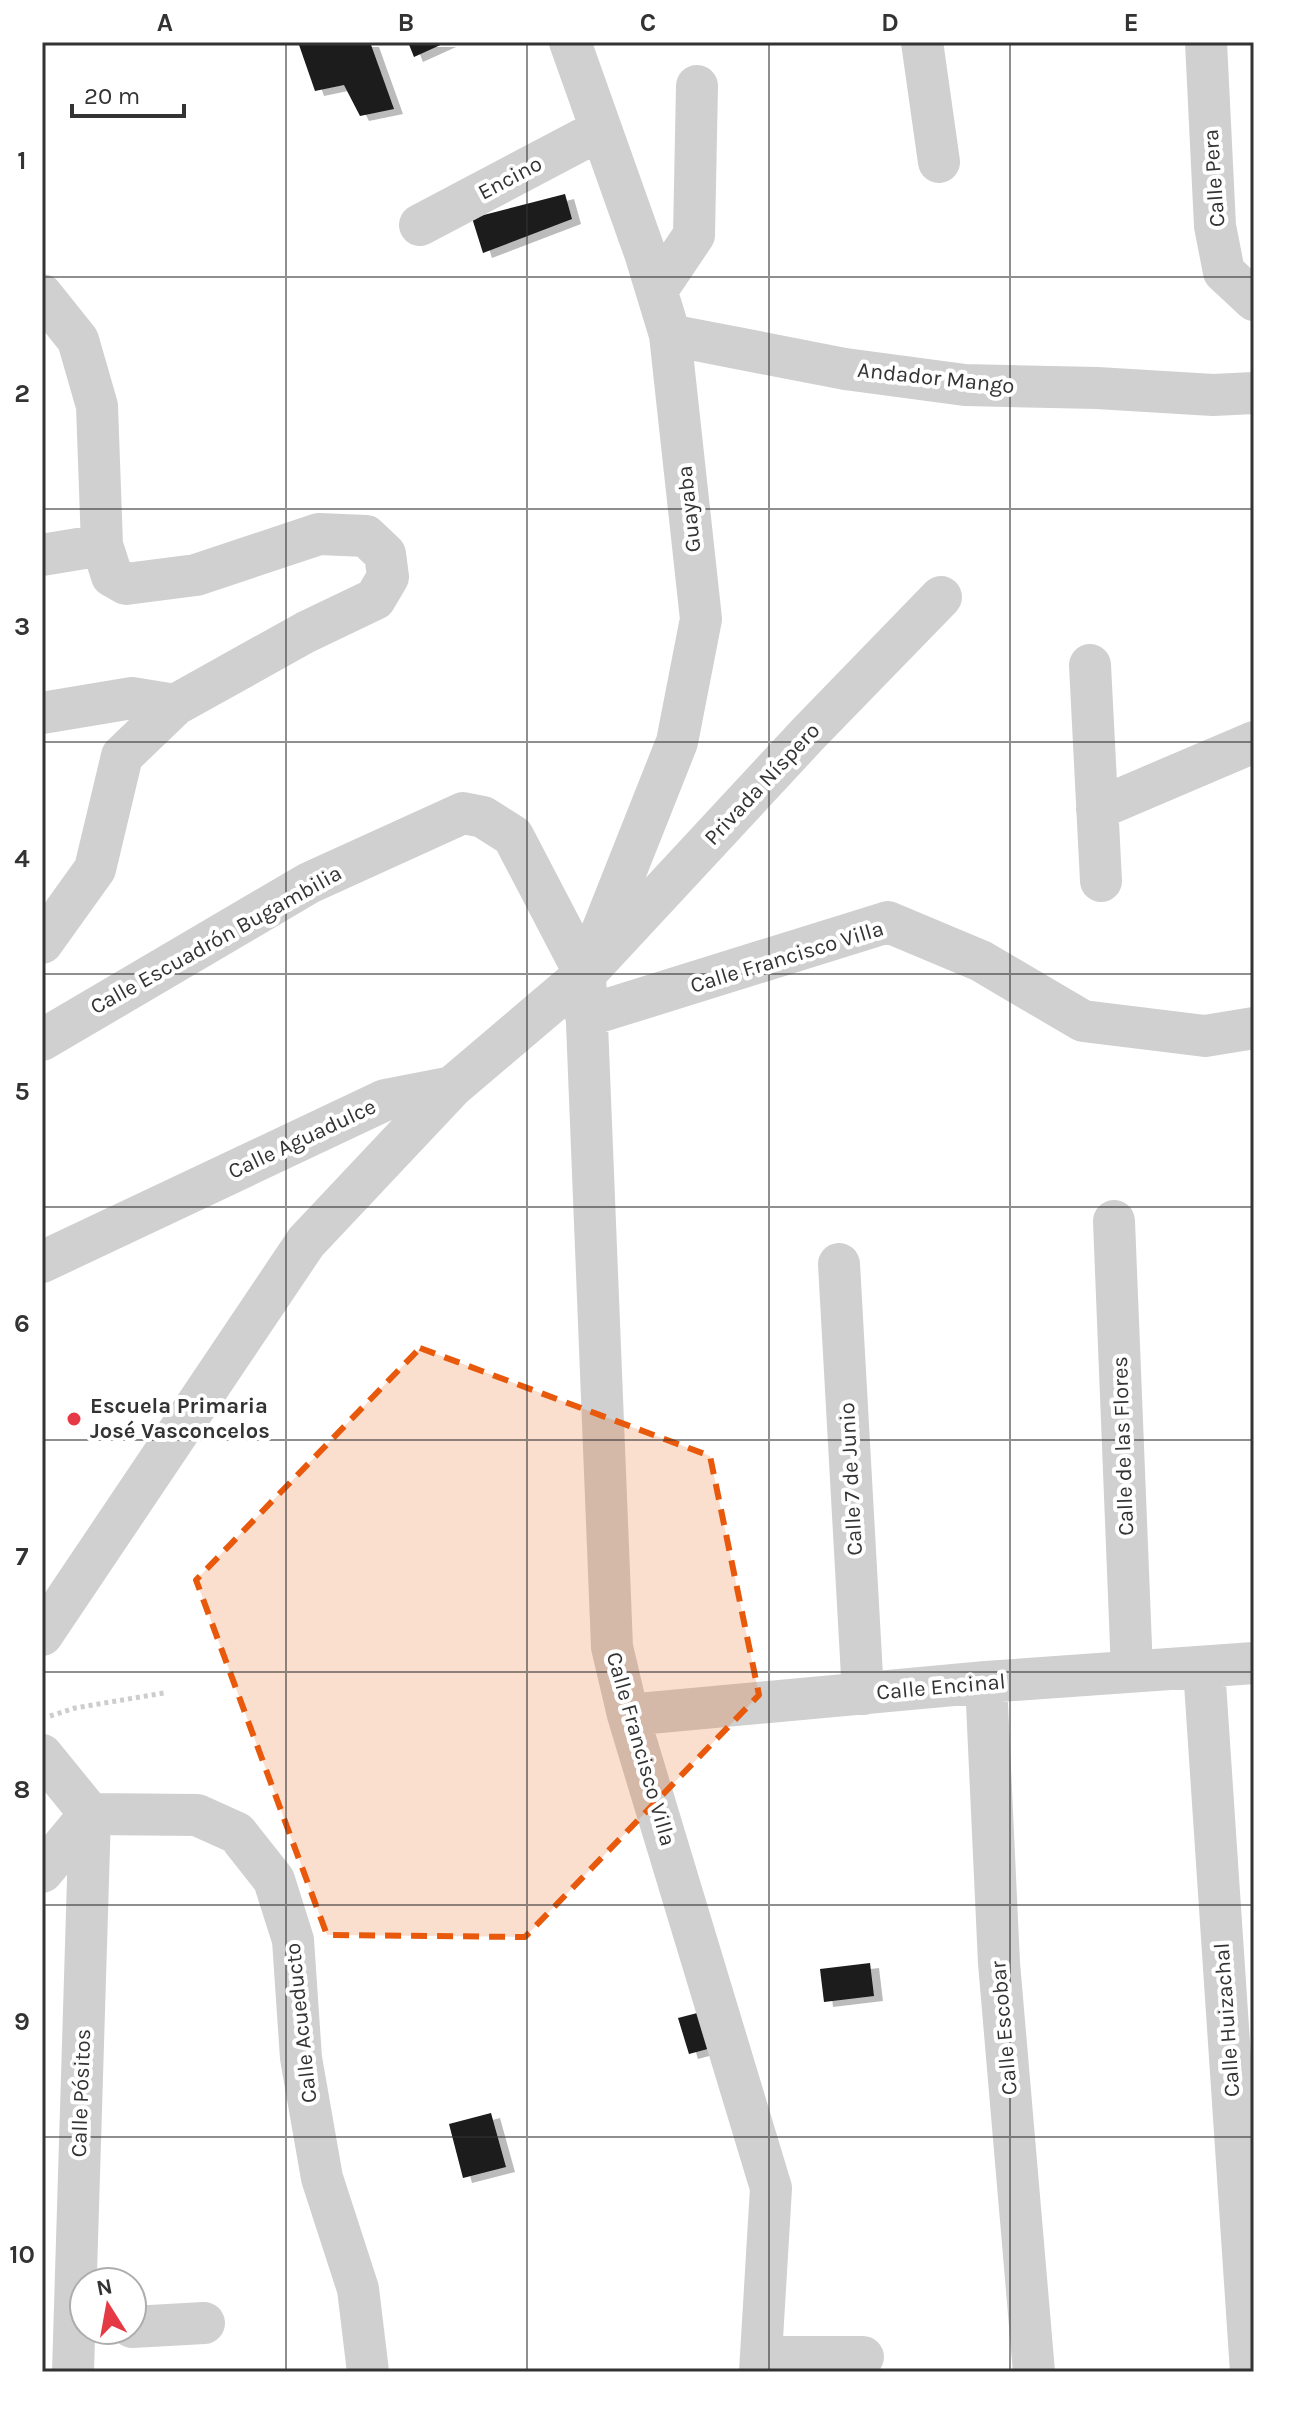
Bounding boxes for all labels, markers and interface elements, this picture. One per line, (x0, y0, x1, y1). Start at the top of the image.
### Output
text: A (157, 7, 173, 38)
text: B (398, 7, 414, 38)
text: C (640, 7, 656, 38)
text: D (881, 7, 899, 38)
text: E (1123, 7, 1139, 38)
scale bar (72, 68, 184, 118)
text: 20 m (84, 82, 140, 110)
street label: Calle Pera (1198, 128, 1230, 228)
text: 1 (17, 145, 27, 176)
street label: Encino (473, 150, 547, 206)
street label: Andador Mango (856, 357, 1016, 399)
text: 2 (14, 378, 30, 409)
street label: Guayaba (672, 464, 706, 554)
text: 3 (14, 611, 30, 642)
street label: Privada Níspero (699, 718, 825, 850)
text: 4 (14, 843, 30, 874)
street label: Calle Escuadrón Bugambilia (86, 860, 346, 1020)
street label: Calle Francisco Villa (687, 915, 887, 999)
text: 5 (14, 1076, 30, 1107)
street label: Calle Aguadulce (224, 1093, 380, 1185)
text: 6 (14, 1308, 30, 1339)
street label: Calle de las Flores (1107, 1356, 1139, 1536)
place label: Escuela Primaria José Vasconcelos (90, 1393, 270, 1444)
street label: Calle 7 de Junio (834, 1402, 868, 1556)
marker: Escuela Primaria José Vasconcelos (65, 1410, 83, 1428)
text: 7 (16, 1541, 29, 1572)
street label: Calle Francisco Villa (601, 1649, 681, 1849)
street label: Calle Encinal (875, 1668, 1007, 1706)
text: 8 (14, 1774, 30, 1805)
street label: Calle Acueducto (280, 1942, 322, 2104)
street label: Calle Huizachal (1209, 1942, 1245, 2098)
street label: Calle Escobar (985, 1960, 1023, 2096)
text: 9 (14, 2006, 30, 2037)
street label: Calle Pósitos (66, 2028, 96, 2158)
text: 10 (9, 2239, 35, 2270)
north arrow (68, 2266, 148, 2346)
text: N (94, 2273, 115, 2302)

